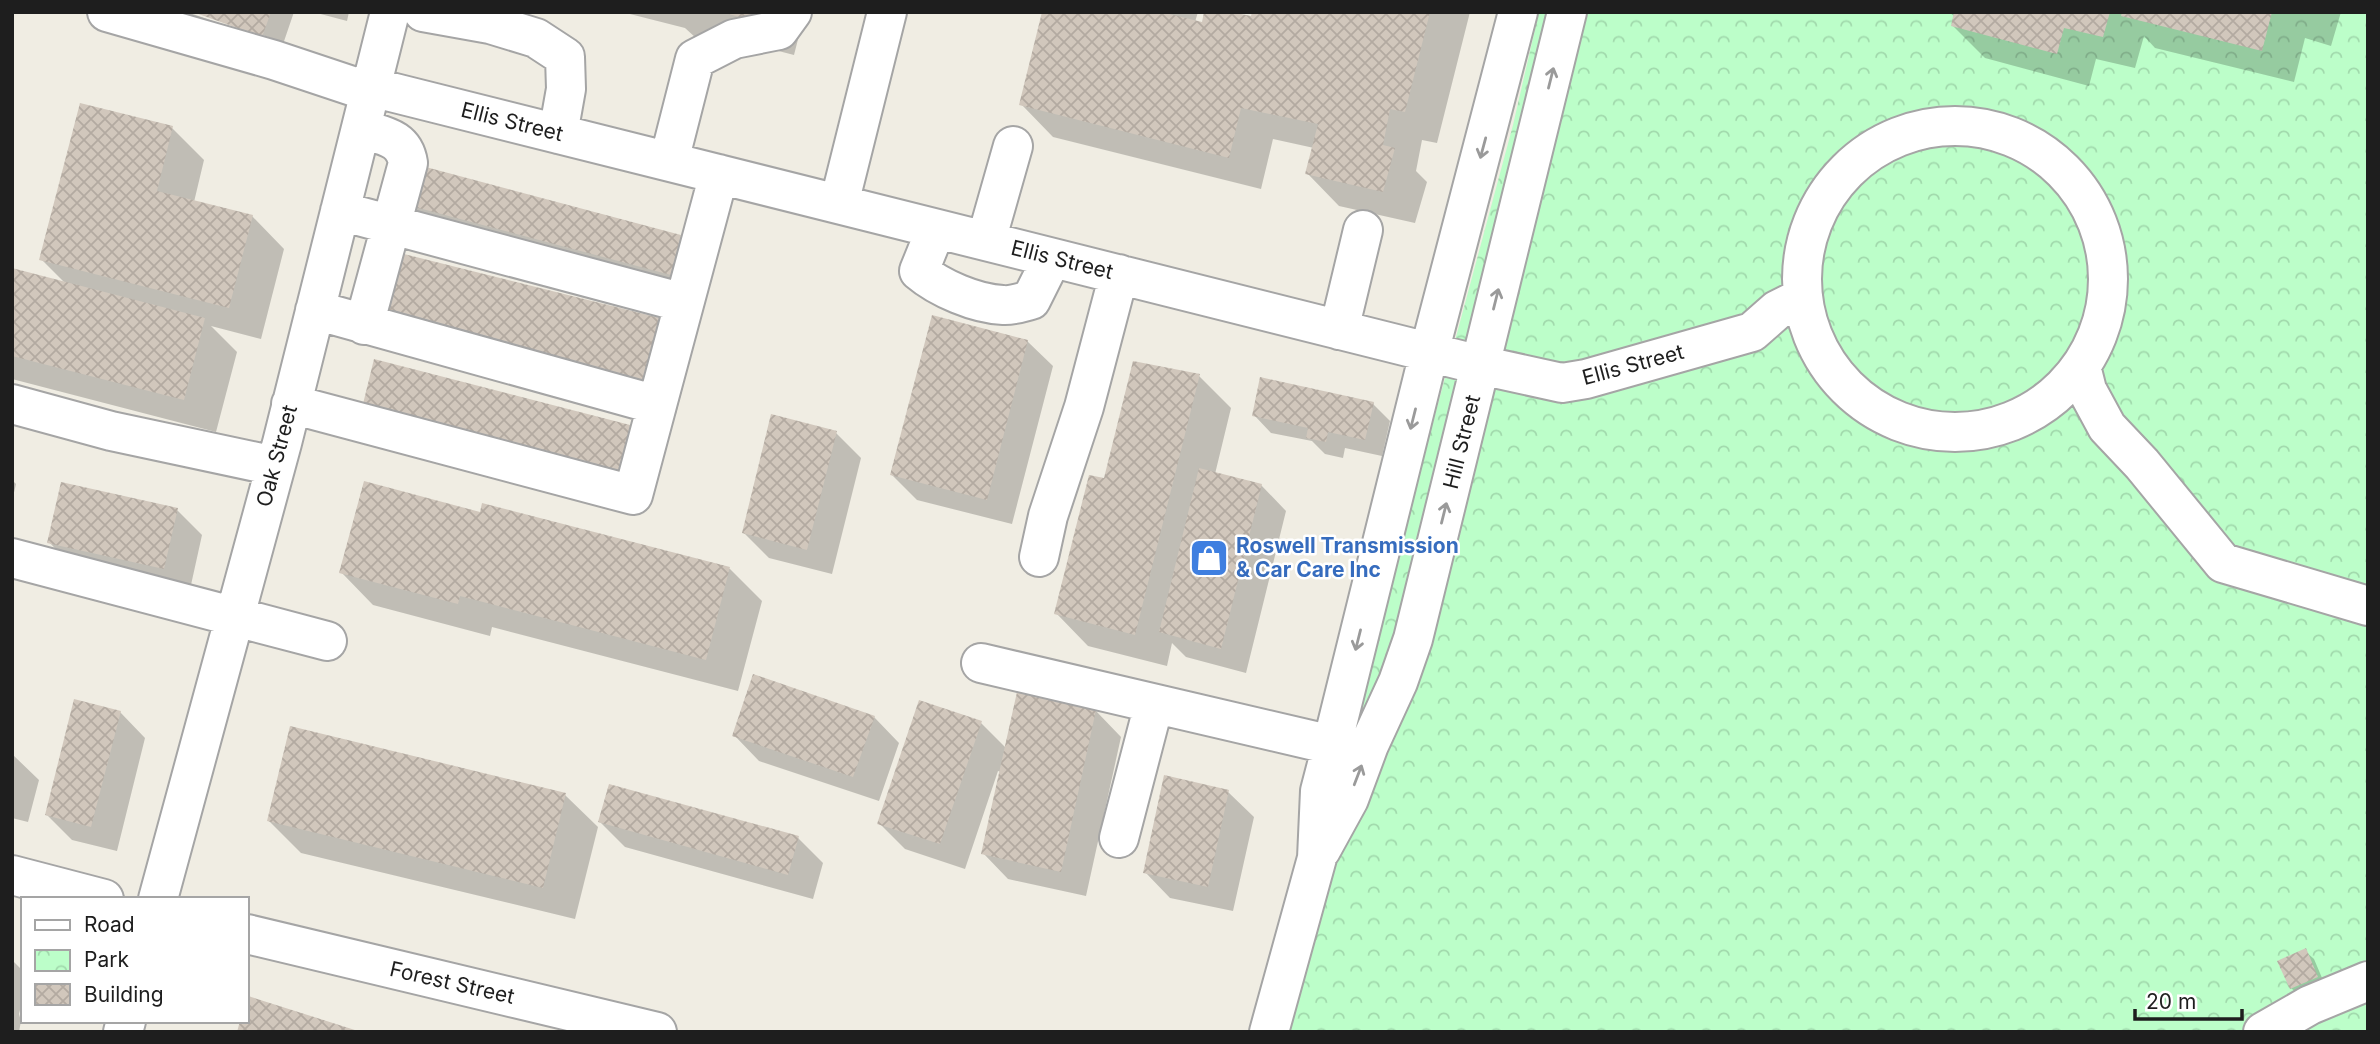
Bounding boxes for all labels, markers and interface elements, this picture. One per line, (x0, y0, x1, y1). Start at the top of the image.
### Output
one-way arrow (1544, 67, 1558, 90)
street label: Ellis Street (459, 97, 566, 146)
one-way arrow (1476, 136, 1489, 159)
street label: Ellis Street (1009, 235, 1116, 284)
one-way arrow (1490, 288, 1503, 311)
street label: Ellis Street (1579, 339, 1687, 390)
street label: Hill Street (1438, 392, 1485, 491)
street label: Oak Street (251, 402, 302, 510)
one-way arrow (1406, 407, 1419, 430)
one-way arrow (1438, 502, 1451, 525)
place label: Roswell Transmission & Car Care Inc (1236, 533, 1459, 582)
shop icon: Roswell Transmission & Car Care Inc (1188, 537, 1230, 579)
one-way arrow (1351, 628, 1364, 651)
one-way arrow (1353, 765, 1365, 787)
legend (21, 897, 248, 1023)
text: Road (84, 912, 135, 937)
text: Park (84, 947, 129, 972)
street label: Forest Street (387, 956, 517, 1009)
scale bar (2135, 978, 2242, 1022)
text: Building (84, 982, 164, 1007)
text: 20 m (2146, 989, 2196, 1014)

